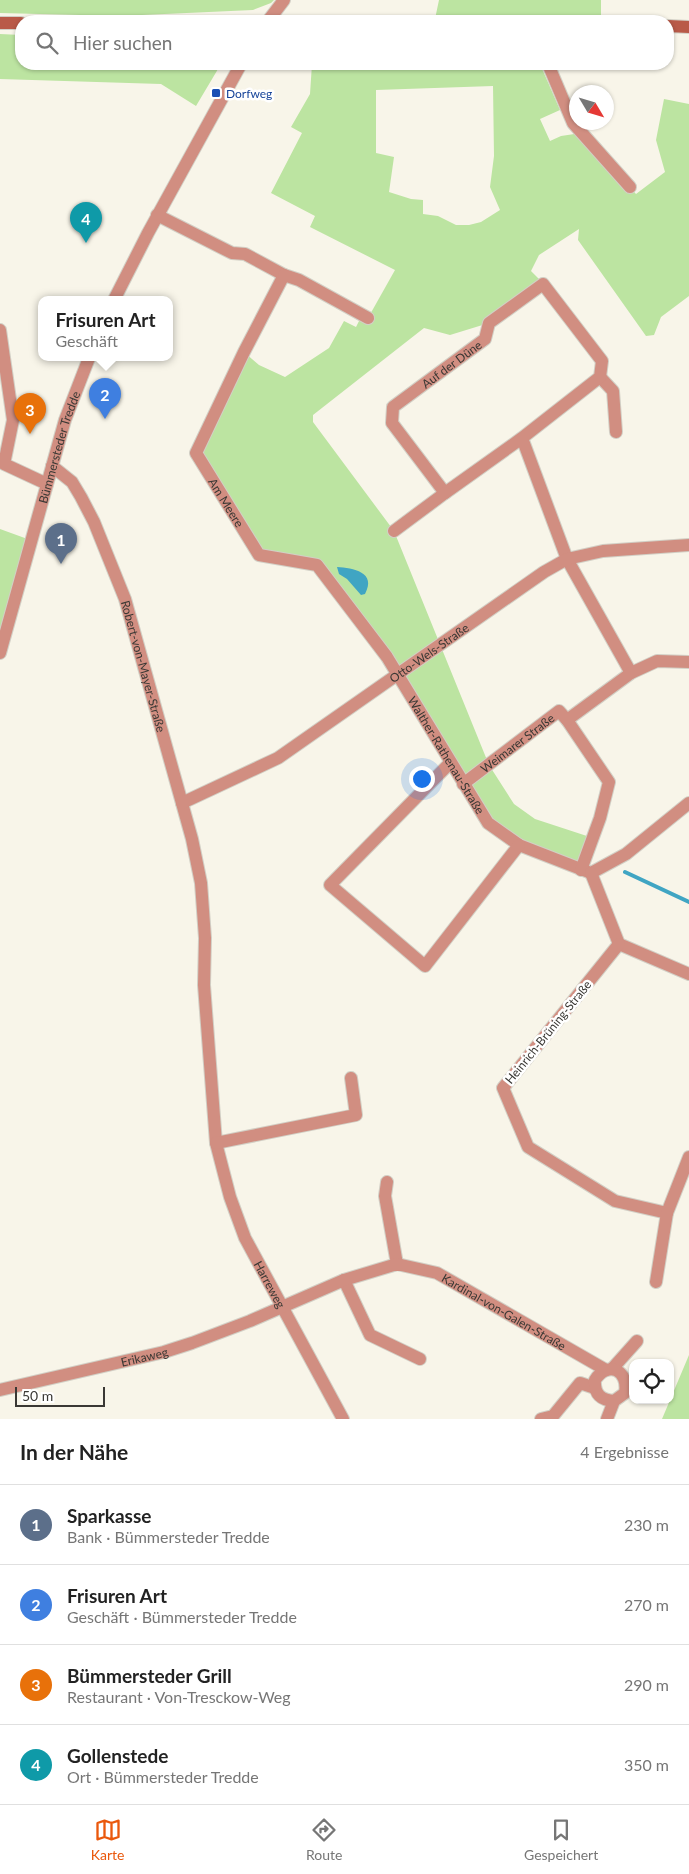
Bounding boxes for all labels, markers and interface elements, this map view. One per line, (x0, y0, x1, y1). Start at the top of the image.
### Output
search box (15, 15, 674, 70)
icon: search (33, 29, 61, 57)
text: Hier suchen (73, 31, 172, 54)
north arrow (569, 85, 614, 130)
place label: Dorfweg (226, 86, 272, 101)
marker: Dorfweg (210, 87, 222, 99)
pin: 4 (70, 202, 102, 243)
popup (38, 296, 173, 361)
text: Frisuren Art (56, 308, 155, 331)
text: Geschäft (56, 331, 118, 350)
street label: Auf der Düne (418, 337, 484, 391)
pin: 2 (89, 378, 121, 419)
street label: Bümmersteder Tredde (35, 389, 83, 505)
pin: 3 (14, 393, 46, 434)
street label: Am Meere (206, 475, 247, 530)
pin: 1 (45, 523, 77, 564)
street label: Robert-von-Mayer-Straße (118, 599, 169, 734)
street label: Otto-Wels-Straße (386, 620, 471, 686)
street label: Walther-Rathenau-Straße (405, 693, 488, 817)
street label: Weimarer Straße (477, 710, 557, 776)
your location (409, 766, 435, 792)
street label: Heinrich-Brüning-Straße (502, 977, 594, 1087)
street label: Harreweg (251, 1258, 289, 1311)
street label: Kardinal-von-Galen-Straße (439, 1270, 569, 1353)
street label: Erikaweg (119, 1344, 170, 1369)
map controls (629, 1359, 674, 1404)
button: locate (629, 1359, 674, 1404)
scale bar (15, 1384, 105, 1407)
text: 50 m (22, 1387, 53, 1404)
text: In der Nähe (20, 1439, 128, 1464)
text: 4 Ergebnisse (580, 1442, 669, 1461)
text: Sparkasse (67, 1504, 151, 1527)
text: 1 (31, 1515, 41, 1534)
text: 230 m (624, 1515, 669, 1534)
text: Bank · Bümmersteder Tredde (67, 1527, 270, 1546)
text: Frisuren Art (67, 1584, 167, 1607)
text: 2 (31, 1595, 41, 1614)
text: 270 m (624, 1595, 669, 1614)
text: Geschäft · Bümmersteder Tredde (67, 1607, 297, 1626)
text: Bümmersteder Grill (67, 1664, 232, 1687)
text: 3 (31, 1675, 41, 1694)
text: 290 m (624, 1675, 669, 1694)
text: Restaurant · Von-Tresckow-Weg (67, 1687, 291, 1706)
text: Gollenstede (67, 1744, 168, 1767)
text: 4 (31, 1755, 41, 1774)
text: 350 m (624, 1755, 669, 1774)
text: Ort · Bümmersteder Tredde (67, 1767, 259, 1786)
tab: Karte (91, 1816, 124, 1863)
tab: Route (306, 1816, 342, 1863)
tab: Gespeichert (524, 1816, 598, 1863)

